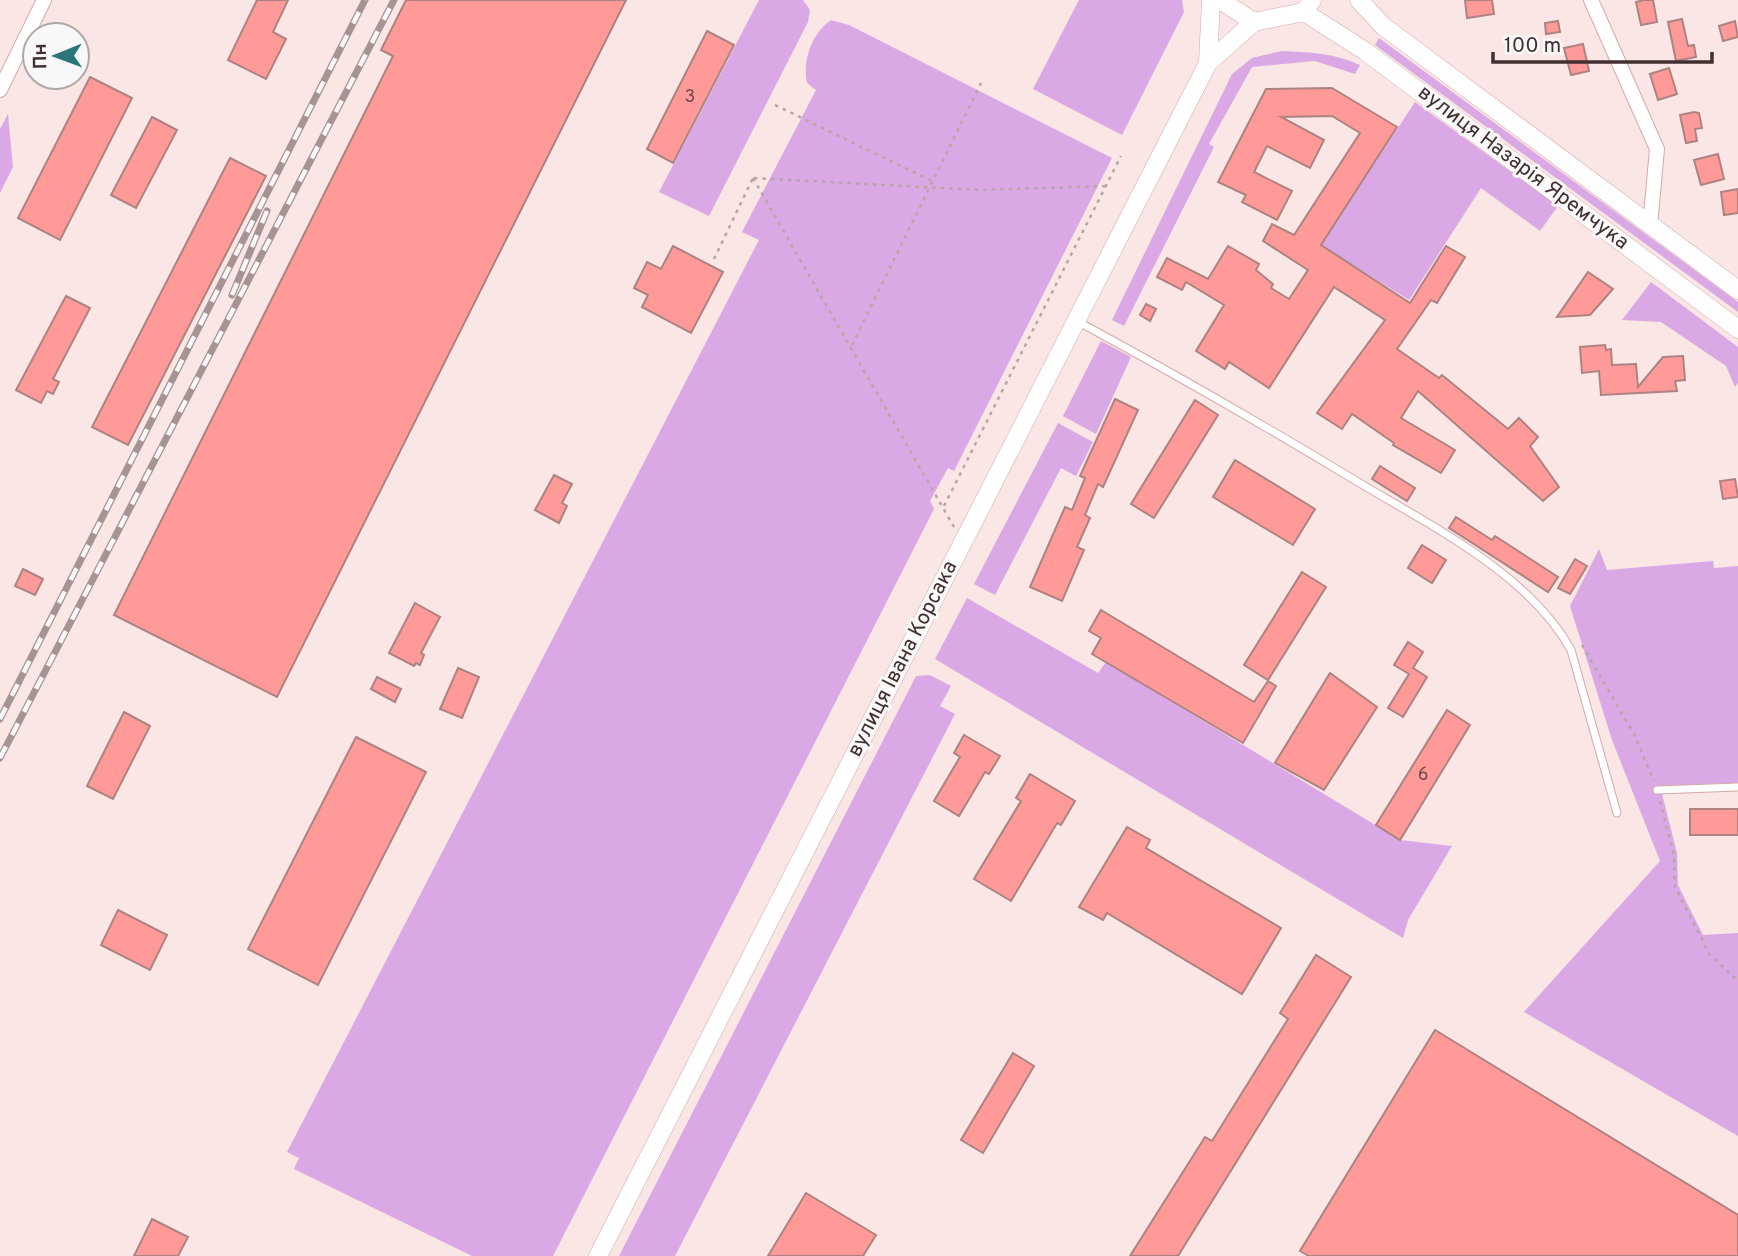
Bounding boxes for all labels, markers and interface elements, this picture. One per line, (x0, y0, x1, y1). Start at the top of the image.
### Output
north arrow (21, 21, 91, 91)
scale bar (1493, 21, 1712, 65)
text: 100 m (1504, 33, 1561, 60)
text: Пн (29, 43, 53, 69)
street label: вулиця Назарія Яремчука (1412, 80, 1634, 256)
house number: 3 (685, 86, 695, 109)
street label: вулиця Івана Корсака (842, 556, 964, 762)
house number: 6 (1418, 764, 1428, 787)

